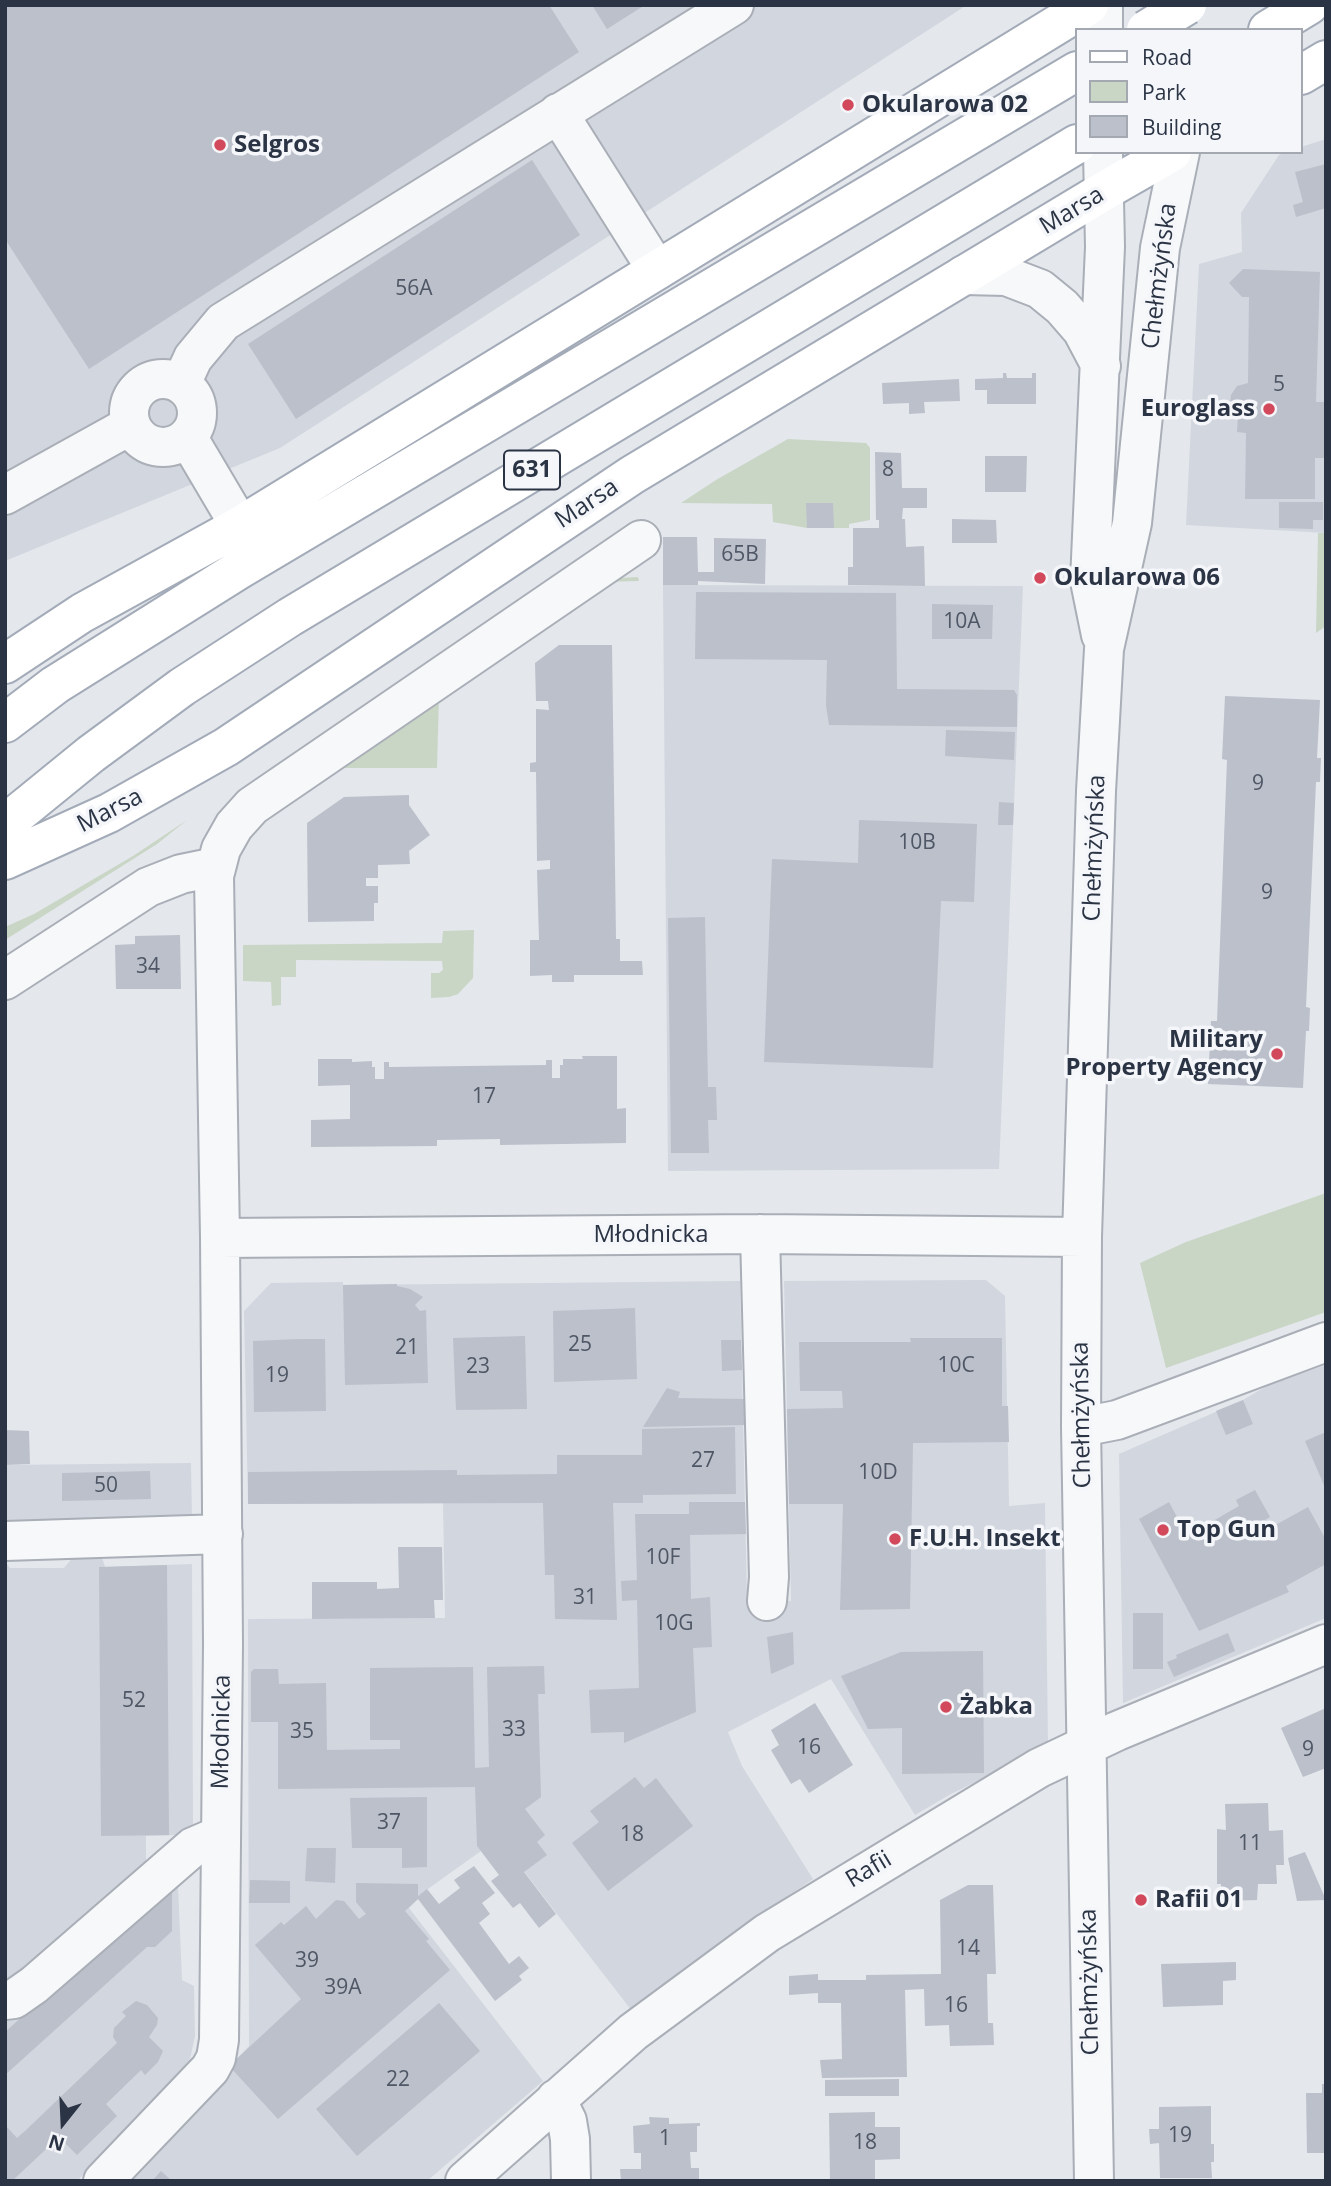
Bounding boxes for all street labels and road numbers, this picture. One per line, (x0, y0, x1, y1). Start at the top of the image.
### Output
street label: Marsa (1035, 181, 1109, 241)
street label: Chełmżyńska (1137, 201, 1183, 351)
road number: 631 (504, 450, 560, 490)
street label: Marsa (550, 473, 624, 535)
street label: Chełmżyńska (1078, 774, 1112, 922)
street label: Marsa (72, 782, 148, 840)
street label: Młodnicka (594, 1221, 708, 1249)
street label: Chełmżyńska (1066, 1341, 1098, 1489)
street label: Młodnicka (207, 1674, 237, 1790)
street label: Rafii (841, 1845, 897, 1895)
street label: Chełmżyńska (1074, 1908, 1106, 2056)

